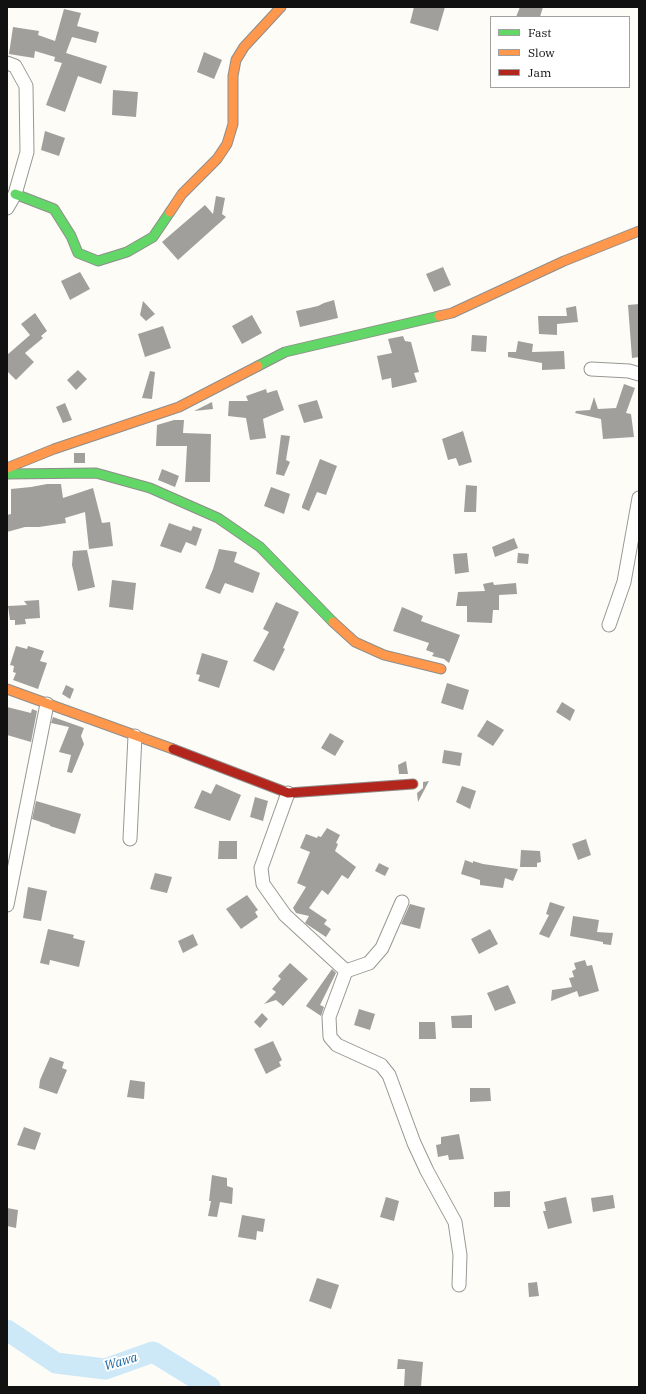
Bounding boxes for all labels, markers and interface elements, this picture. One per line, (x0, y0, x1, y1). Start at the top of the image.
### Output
legend (490, 16, 630, 88)
text: Fast (528, 25, 552, 40)
text: Slow (528, 45, 555, 60)
text: Jam (528, 65, 551, 80)
water label: Wawa (102, 1350, 140, 1374)

